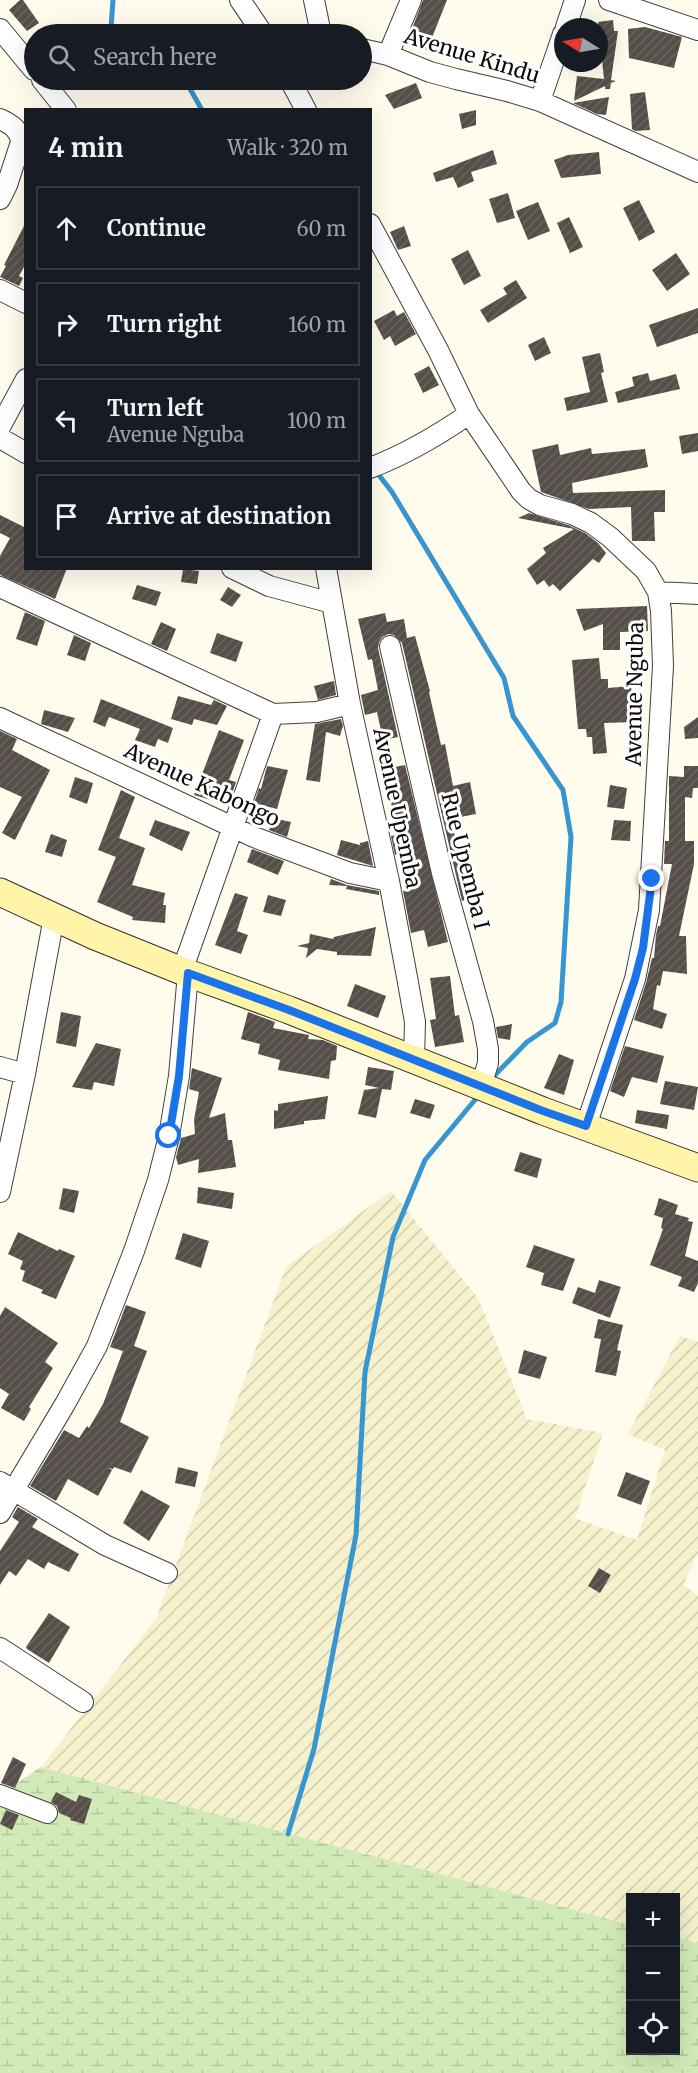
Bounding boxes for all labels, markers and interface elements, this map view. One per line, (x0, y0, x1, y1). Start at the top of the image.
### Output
north arrow (554, 18, 608, 72)
street label: Avenue Kindu (400, 22, 543, 89)
search box (24, 24, 372, 90)
icon: search (45, 41, 78, 74)
text: Search here (93, 43, 216, 71)
text: 4 min (48, 131, 123, 164)
text: Walk · 320 m (228, 135, 348, 160)
icon: ahead (50, 212, 83, 245)
text: Continue (107, 214, 206, 242)
text: 60 m (296, 216, 346, 241)
icon: right (50, 308, 83, 341)
text: Turn right (107, 310, 221, 338)
text: 160 m (288, 312, 346, 337)
text: Turn left (107, 394, 204, 422)
icon: left (50, 404, 83, 437)
text: 100 m (287, 408, 346, 433)
text: Avenue Nguba (107, 422, 244, 447)
icon: arrive (50, 500, 83, 533)
text: Arrive at destination (107, 502, 331, 530)
street label: Avenue Nguba (620, 622, 649, 767)
street label: Avenue Upemba (367, 724, 428, 890)
street label: Avenue Kabongo (119, 736, 284, 832)
street label: Rue Upemba I (435, 789, 496, 932)
route end (638, 865, 664, 891)
route start (155, 1122, 181, 1148)
map controls (626, 1893, 680, 2055)
button: + (626, 1893, 680, 1947)
button: − (626, 1947, 680, 2001)
button: locate (626, 2001, 680, 2055)

